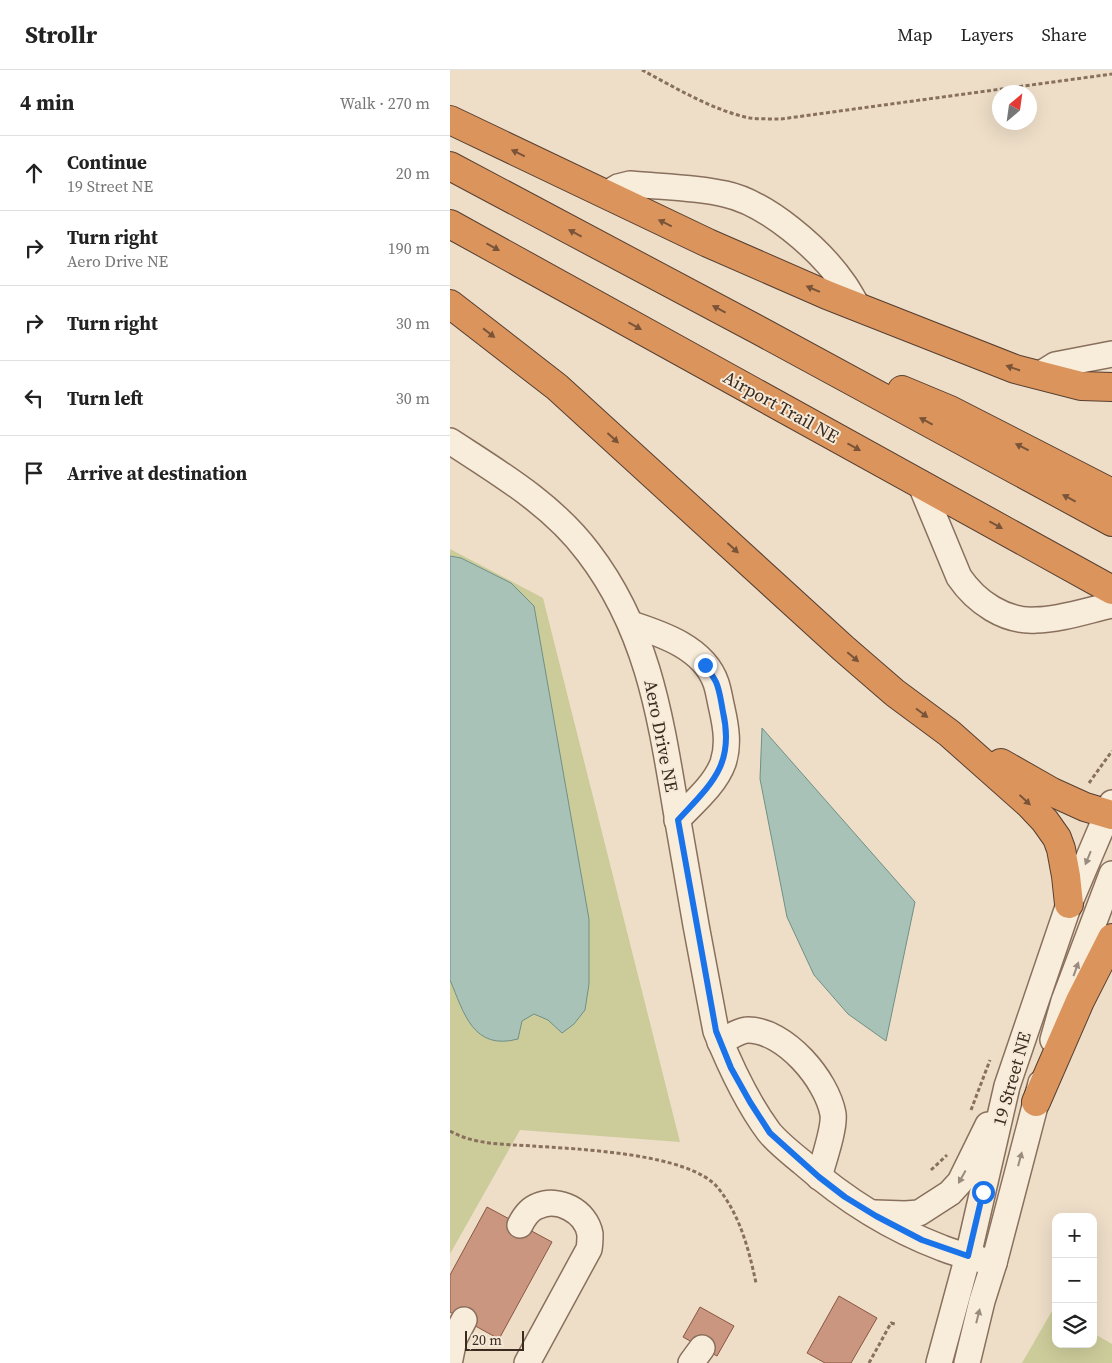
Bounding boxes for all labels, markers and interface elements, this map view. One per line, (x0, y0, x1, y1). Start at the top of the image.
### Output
text: Strollr (25, 18, 97, 51)
text: Map (897, 22, 932, 47)
text: Layers (960, 22, 1013, 47)
text: Share (1041, 22, 1087, 47)
north arrow (992, 85, 1037, 130)
text: 4 min (20, 88, 75, 117)
text: Walk · 270 m (340, 92, 430, 114)
one-way arrow (511, 148, 525, 156)
text: Continue (67, 149, 147, 175)
icon: ahead (20, 159, 48, 187)
text: 20 m (396, 162, 430, 184)
text: 19 Street NE (67, 175, 153, 197)
one-way arrow (658, 218, 672, 226)
text: Turn right (67, 224, 158, 250)
one-way arrow (568, 229, 583, 237)
icon: right (20, 234, 48, 262)
text: 190 m (388, 237, 430, 259)
one-way arrow (485, 243, 500, 251)
text: Aero Drive NE (67, 250, 168, 272)
one-way arrow (806, 284, 820, 292)
one-way arrow (712, 305, 726, 313)
icon: right (20, 309, 48, 337)
text: Turn right (67, 310, 158, 336)
text: 30 m (396, 312, 430, 334)
one-way arrow (628, 322, 642, 330)
one-way arrow (482, 328, 495, 339)
one-way arrow (1006, 363, 1021, 371)
street label: Airport Trail NE (719, 364, 844, 449)
icon: left (20, 384, 48, 412)
text: Turn left (67, 385, 143, 411)
text: 30 m (396, 387, 430, 409)
one-way arrow (919, 417, 934, 425)
one-way arrow (606, 432, 618, 444)
one-way arrow (846, 443, 861, 451)
one-way arrow (1015, 443, 1029, 451)
icon: arrive (20, 459, 48, 487)
text: Arrive at destination (67, 460, 247, 486)
one-way arrow (1062, 494, 1076, 502)
one-way arrow (989, 521, 1003, 530)
one-way arrow (726, 542, 738, 554)
one-way arrow (846, 651, 859, 662)
route end (694, 654, 717, 677)
street label: Aero Drive NE (638, 678, 685, 794)
one-way arrow (915, 707, 928, 718)
one-way arrow (1018, 795, 1031, 806)
one-way arrow (1083, 851, 1091, 865)
one-way arrow (1073, 962, 1080, 977)
street label: 19 Street NE (986, 1029, 1037, 1129)
one-way arrow (1017, 1151, 1025, 1166)
one-way arrow (958, 1170, 966, 1185)
route start (972, 1181, 995, 1204)
map controls (1052, 1213, 1097, 1348)
button: + (1052, 1213, 1097, 1258)
button: − (1052, 1258, 1097, 1303)
button: layers (1052, 1303, 1097, 1348)
one-way arrow (974, 1308, 982, 1323)
scale bar (465, 1328, 524, 1351)
text: 20 m (472, 1330, 502, 1350)

